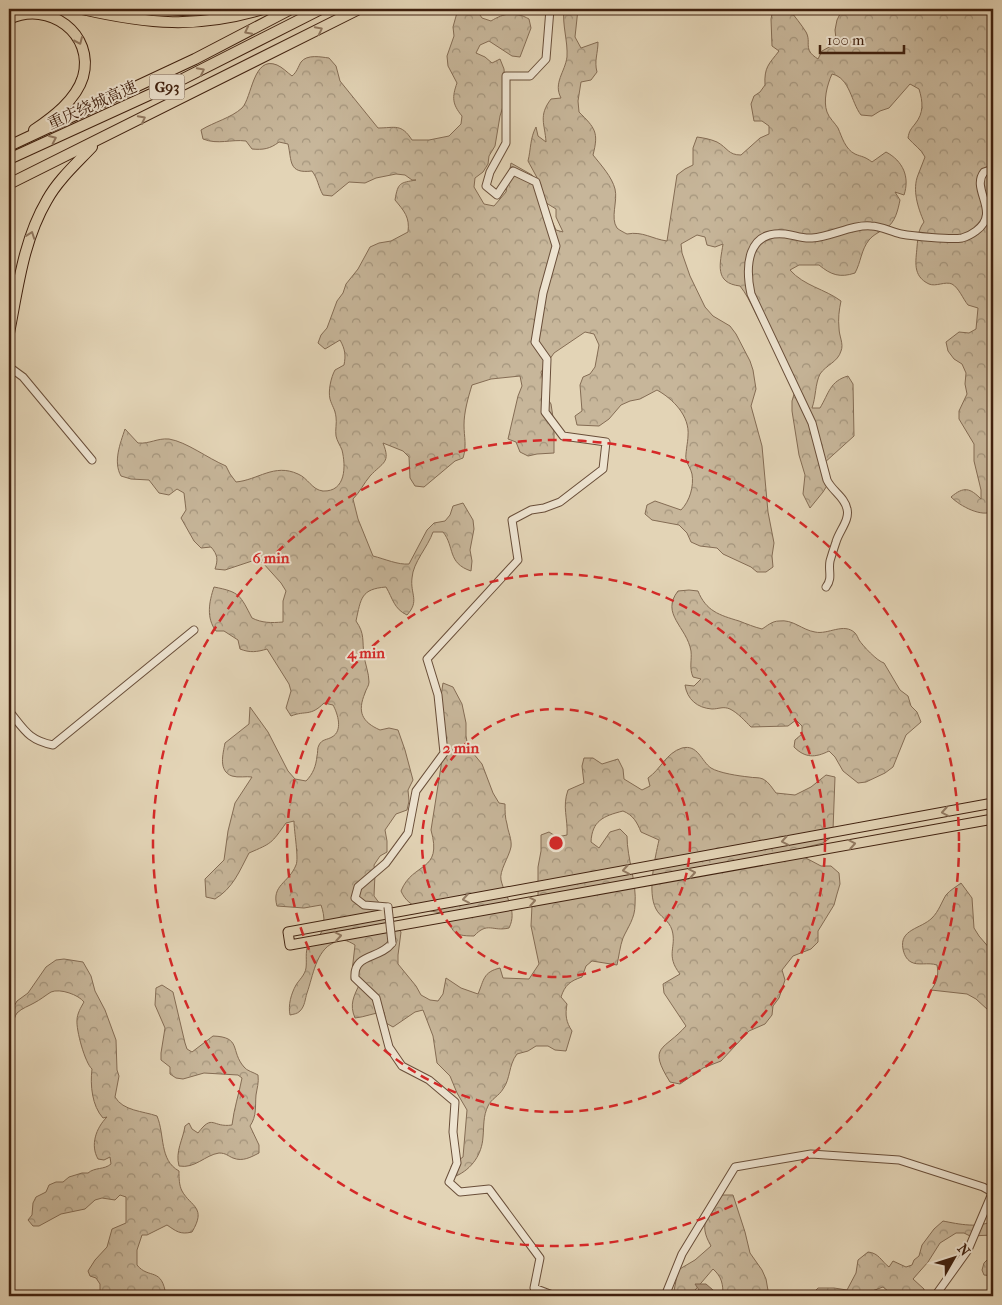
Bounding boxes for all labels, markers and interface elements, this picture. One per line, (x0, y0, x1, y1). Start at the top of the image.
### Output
scale bar (820, 22, 903, 54)
one-way arrow (244, 25, 253, 35)
one-way arrow (313, 26, 322, 36)
text: 100 m (827, 31, 865, 49)
one-way arrow (72, 36, 83, 45)
one-way arrow (196, 67, 205, 77)
road number: G93 (150, 74, 184, 100)
street label: 重庆绕城高速 (44, 77, 140, 133)
one-way arrow (137, 115, 146, 125)
one-way arrow (48, 134, 57, 145)
one-way arrow (25, 231, 35, 240)
text: 6 min (253, 549, 290, 567)
text: 4 min (346, 644, 385, 662)
text: 2 min (443, 739, 480, 757)
one-way arrow (941, 807, 950, 817)
centre of rings (547, 834, 565, 852)
one-way arrow (781, 836, 790, 846)
one-way arrow (848, 840, 856, 850)
one-way arrow (621, 865, 630, 875)
one-way arrow (688, 868, 696, 878)
one-way arrow (461, 894, 470, 904)
one-way arrow (528, 897, 536, 907)
one-way arrow (333, 932, 342, 942)
north arrow (930, 1232, 980, 1282)
text: N (954, 1241, 974, 1260)

